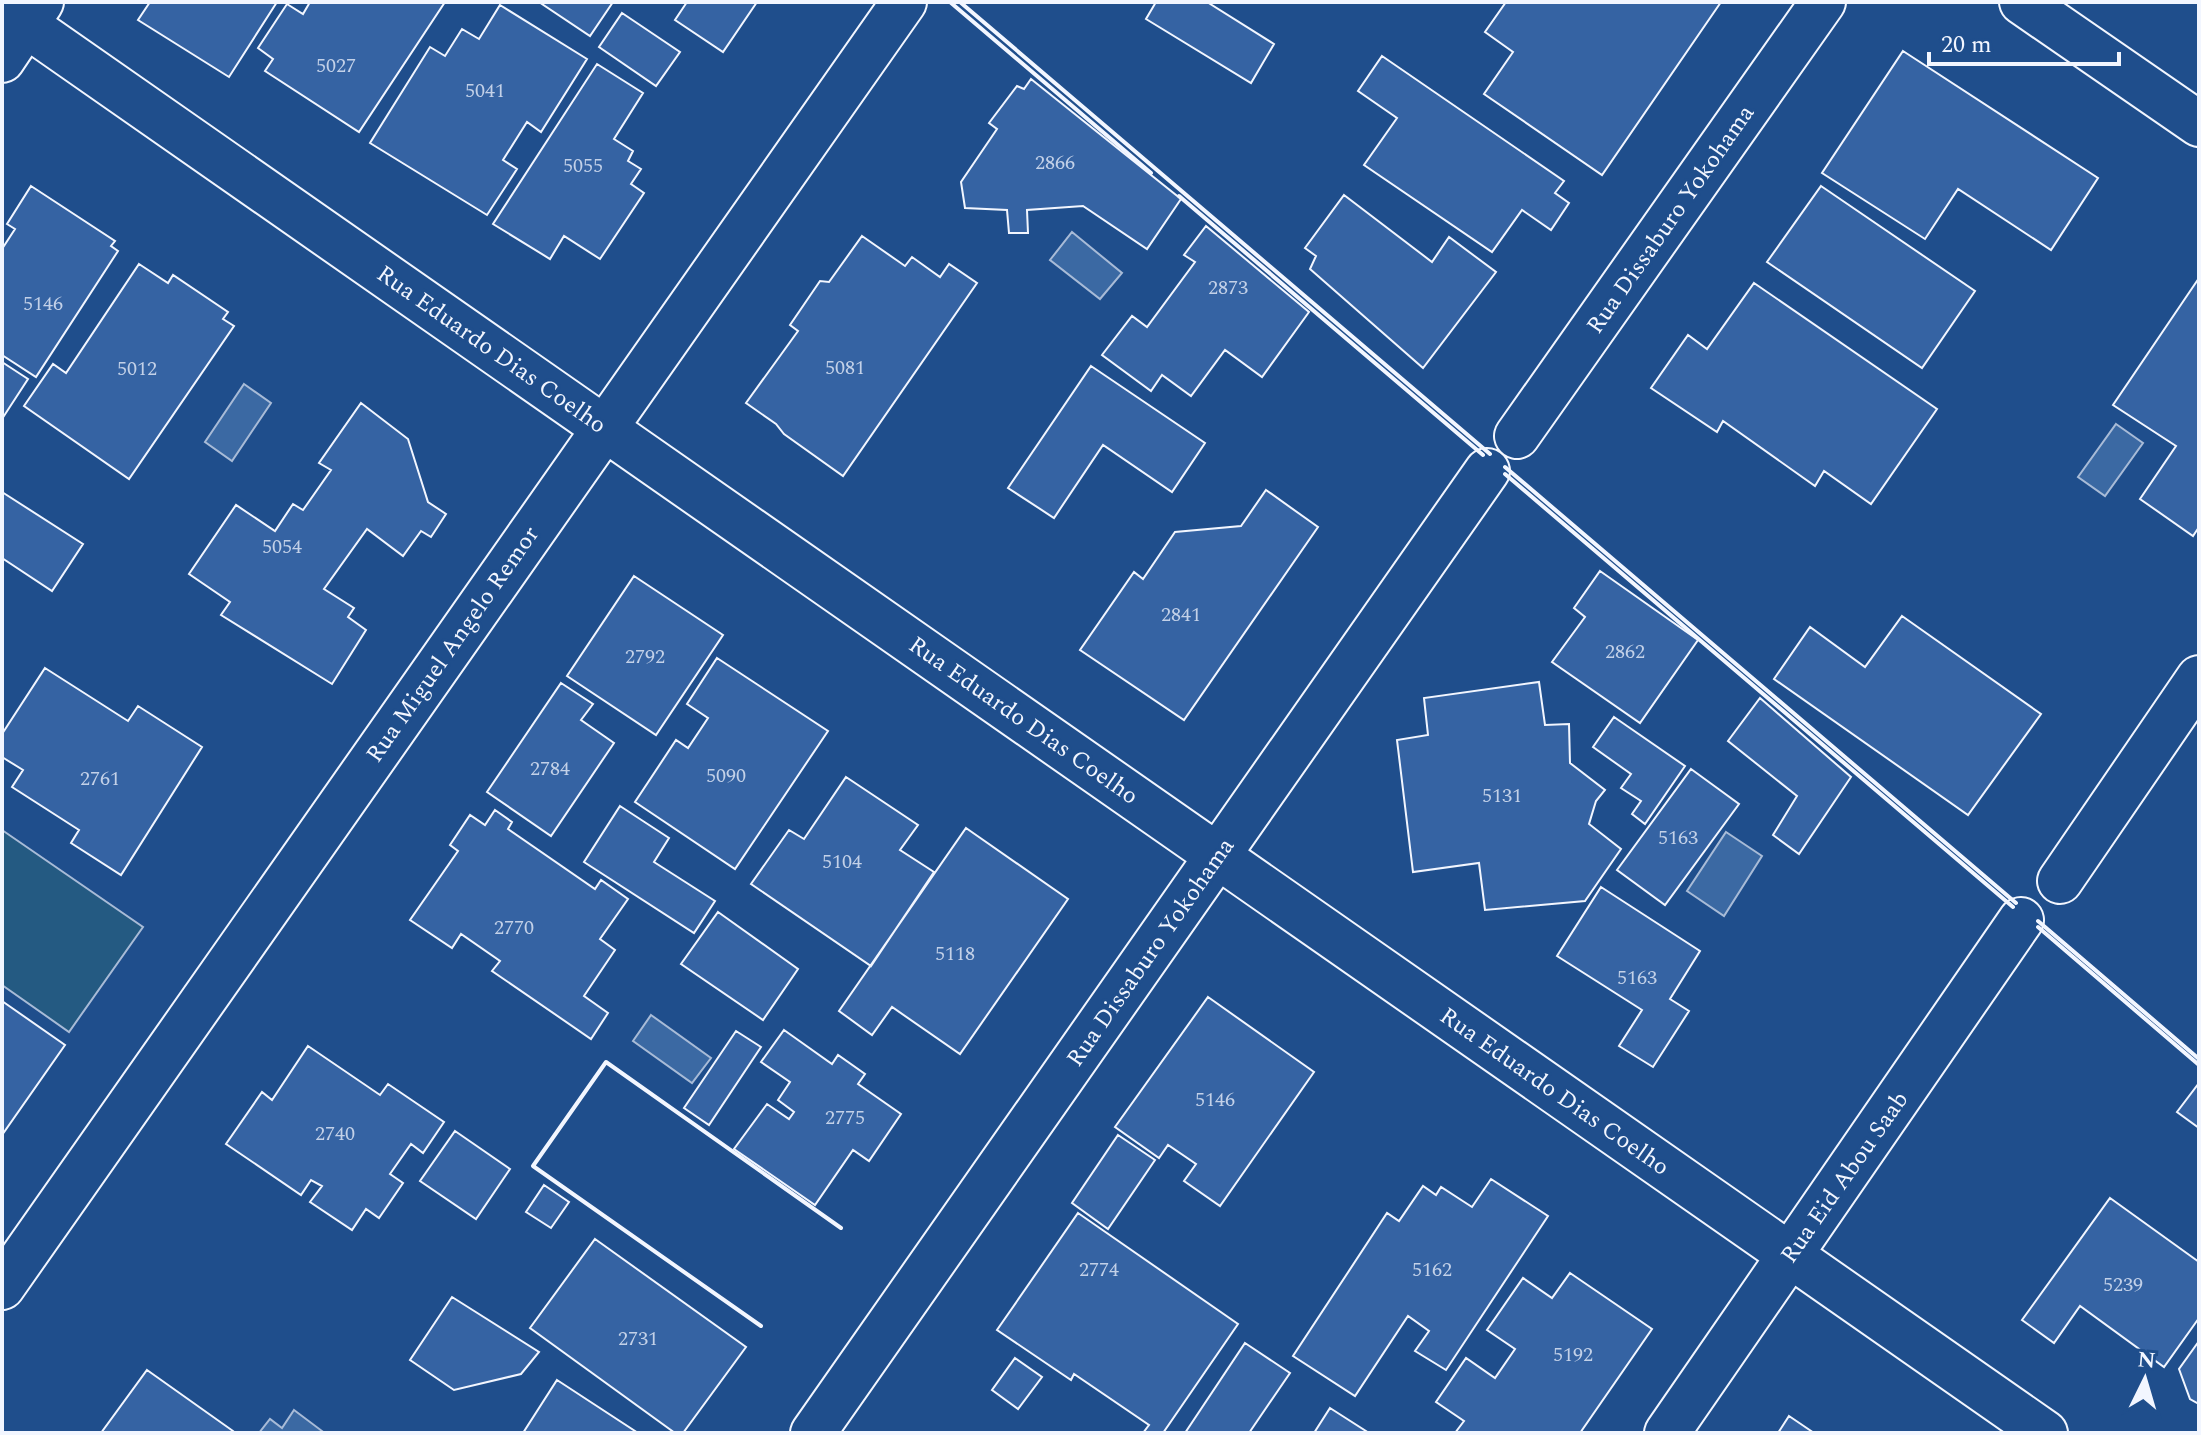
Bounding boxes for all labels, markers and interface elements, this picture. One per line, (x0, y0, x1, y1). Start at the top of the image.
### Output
scale bar (1929, 16, 2119, 66)
text: 20 m (1941, 27, 1992, 63)
house number: 5027 (316, 51, 356, 81)
house number: 5041 (465, 76, 505, 106)
street label: Rua Dissaburo Yokohama (1578, 97, 1764, 342)
house number: 2866 (1035, 148, 1075, 178)
house number: 5055 (563, 151, 603, 181)
street label: Rua Eduardo Dias Coelho (369, 257, 614, 443)
house number: 2873 (1208, 273, 1248, 303)
house number: 5146 (23, 289, 63, 319)
house number: 5081 (825, 353, 865, 383)
house number: 5012 (117, 354, 157, 384)
street label: Rua Miguel Angelo Remor (357, 519, 548, 770)
house number: 5054 (262, 532, 302, 562)
house number: 2841 (1161, 600, 1201, 630)
street label: Rua Eduardo Dias Coelho (901, 628, 1146, 814)
house number: 2862 (1605, 637, 1645, 667)
house number: 2792 (625, 642, 665, 672)
house number: 2784 (530, 754, 570, 784)
house number: 5090 (706, 761, 746, 791)
house number: 2761 (80, 764, 120, 794)
house number: 5131 (1482, 781, 1522, 811)
house number: 5163 (1658, 823, 1698, 853)
street label: Rua Dissaburo Yokohama (1058, 830, 1244, 1075)
house number: 5104 (822, 847, 862, 877)
house number: 2770 (494, 913, 534, 943)
house number: 5118 (935, 939, 975, 969)
house number: 5163 (1617, 963, 1657, 993)
street label: Rua Eduardo Dias Coelho (1432, 999, 1677, 1185)
street label: Rua Eid Abou Saab (1772, 1084, 1918, 1271)
house number: 5146 (1195, 1085, 1235, 1115)
house number: 2775 (825, 1103, 865, 1133)
house number: 2740 (315, 1119, 355, 1149)
house number: 2774 (1079, 1255, 1119, 1285)
house number: 5162 (1412, 1255, 1452, 1285)
house number: 5239 (2103, 1270, 2143, 1300)
house number: 2731 (618, 1324, 658, 1354)
north arrow (2105, 1339, 2185, 1419)
house number: 5192 (1553, 1340, 1593, 1370)
text: N (2136, 1343, 2157, 1378)

